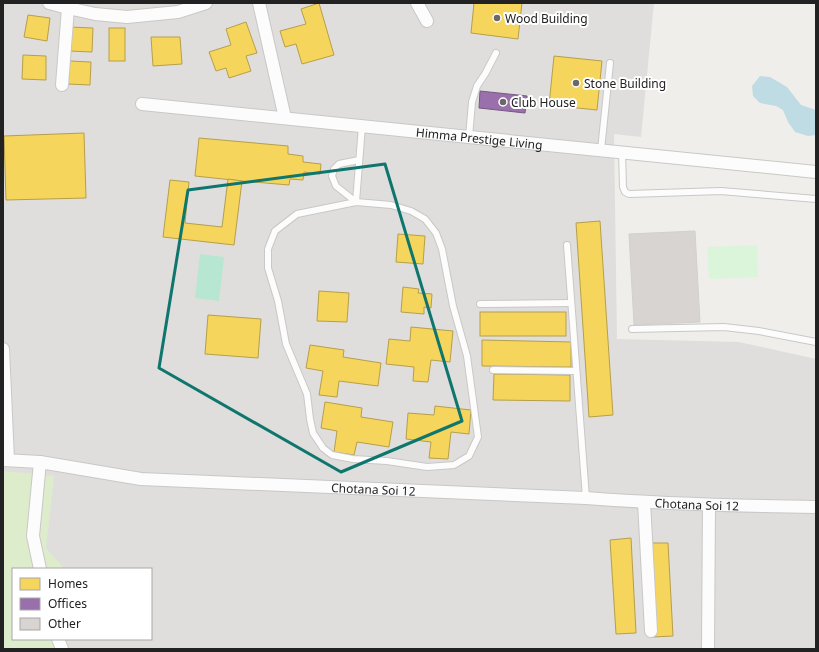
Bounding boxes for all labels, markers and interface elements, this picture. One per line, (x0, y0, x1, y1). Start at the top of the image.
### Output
place label: Wood Building (505, 10, 588, 27)
marker: Wood Building (492, 13, 502, 23)
place label: Stone Building (584, 75, 666, 92)
marker: Stone Building (571, 78, 581, 88)
place label: Club House (511, 94, 576, 111)
marker: Club House (498, 97, 508, 107)
street label: Himma Prestige Living (415, 123, 543, 153)
street label: Chotana Soi 12 (331, 479, 416, 499)
street label: Chotana Soi 12 (654, 494, 739, 514)
legend (12, 568, 152, 640)
text: Homes (48, 575, 88, 592)
text: Offices (48, 595, 87, 612)
text: Other (48, 615, 81, 632)

